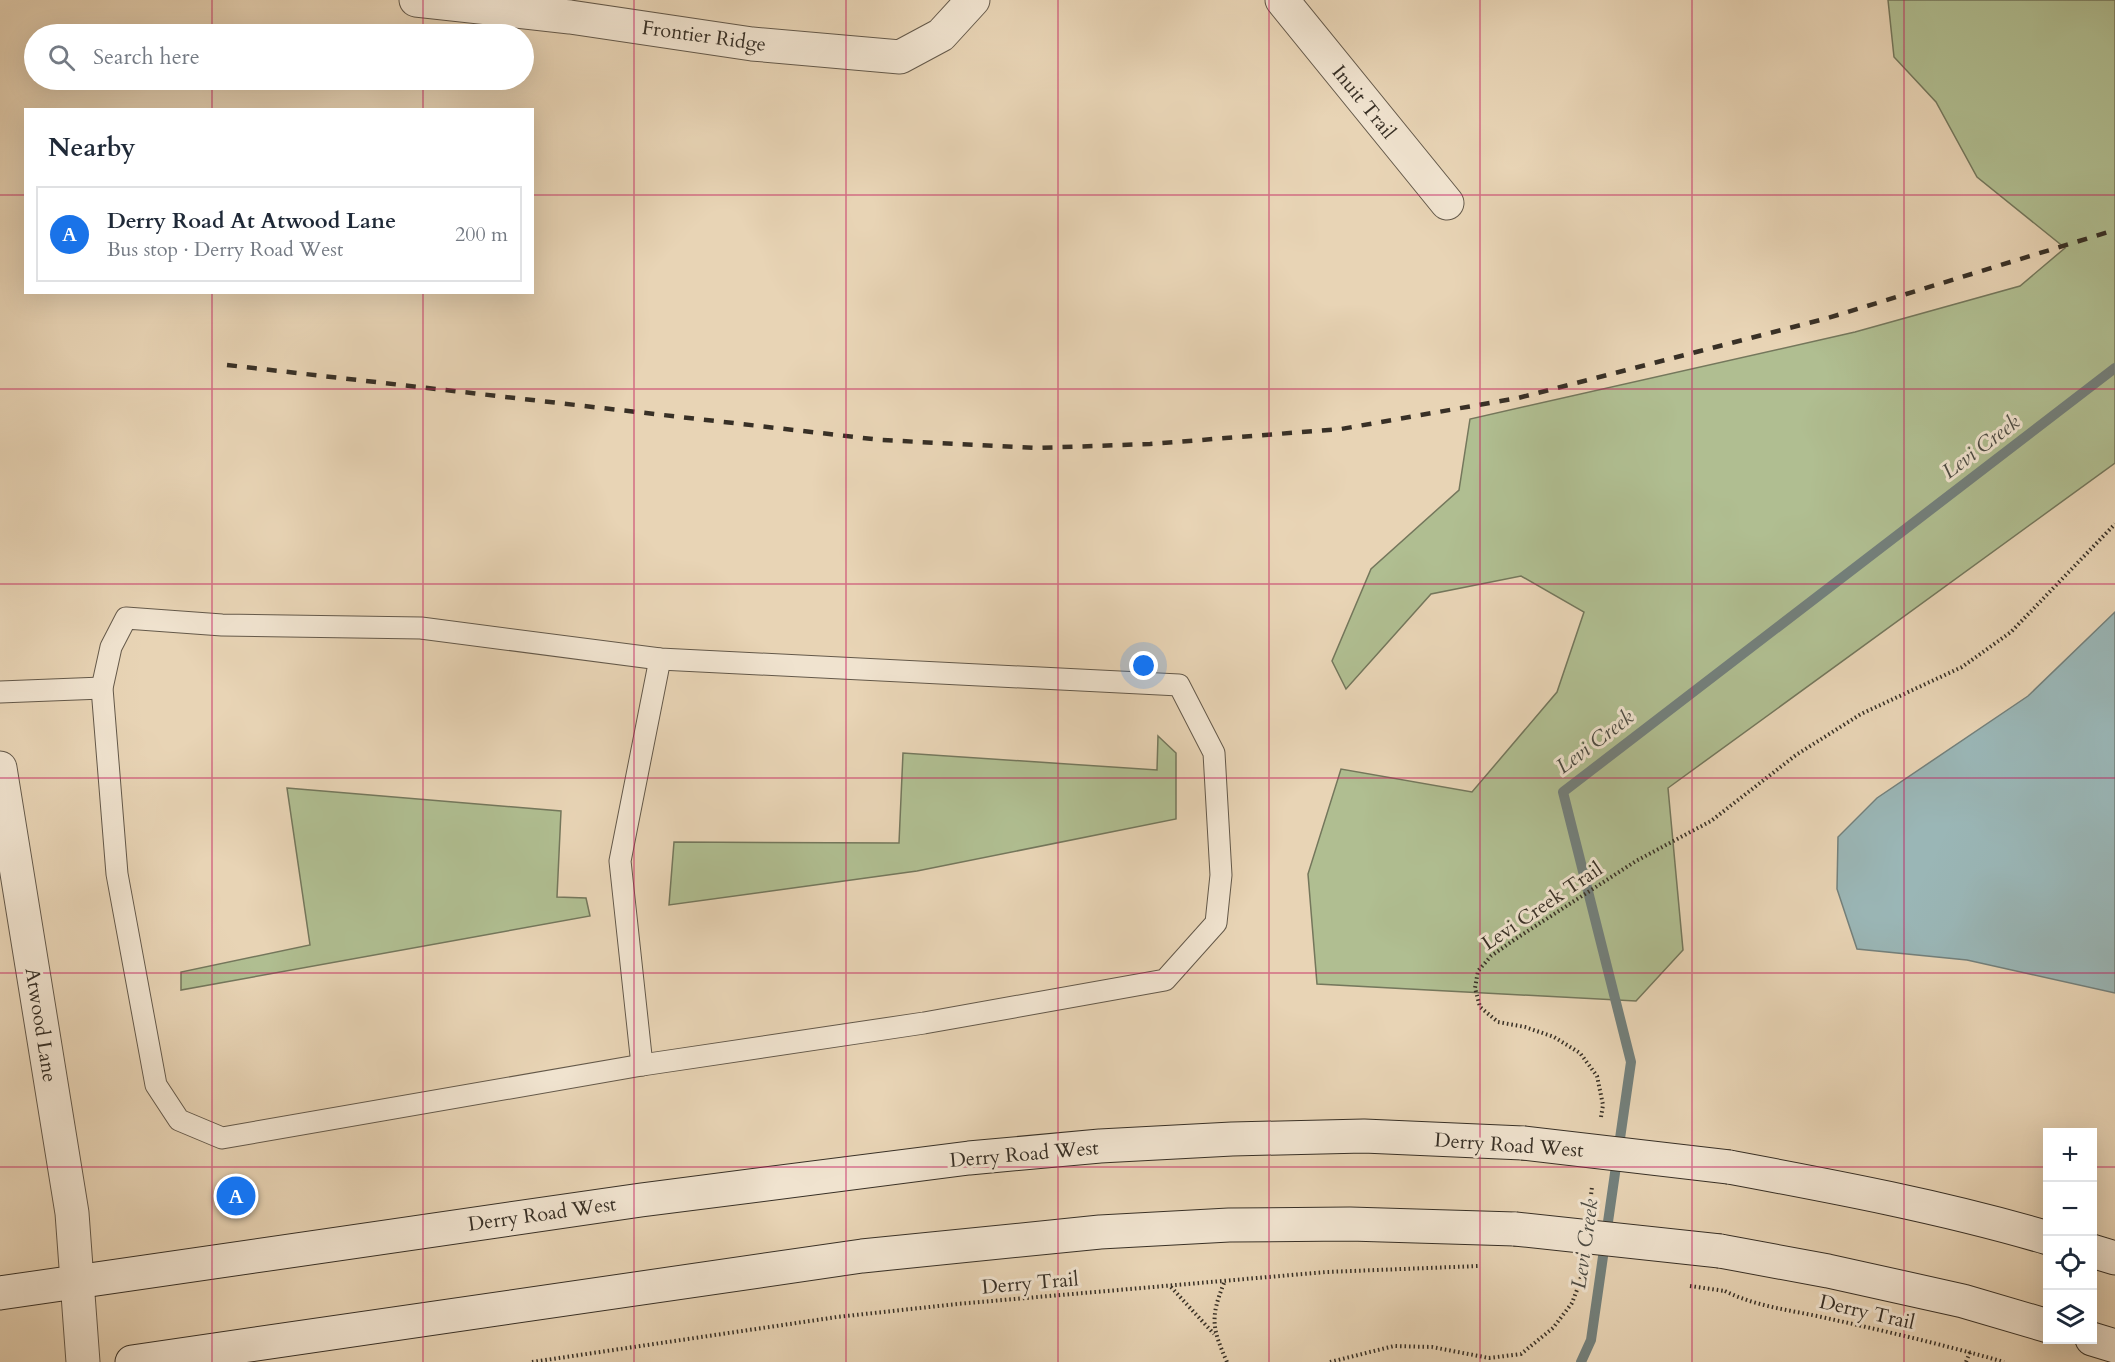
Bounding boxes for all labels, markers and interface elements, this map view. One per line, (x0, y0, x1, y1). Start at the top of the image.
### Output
street label: Frontier Ridge (640, 14, 768, 58)
search box (24, 24, 534, 90)
icon: search (45, 41, 78, 74)
text: Search here (93, 42, 200, 72)
street label: Inuit Trail (1326, 59, 1402, 145)
text: Nearby (48, 130, 136, 165)
text: Derry Road At Atwood Lane (107, 206, 396, 236)
text: A (62, 221, 77, 248)
text: 200 m (455, 221, 508, 248)
text: Bus stop · Derry Road West (107, 236, 343, 263)
water label: Levi Creek (1936, 408, 2026, 486)
your location (1129, 651, 1158, 680)
water label: Levi Creek (1550, 703, 1640, 781)
street label: Levi Creek Trail (1476, 856, 1608, 956)
street label: Atwood Lane (19, 966, 63, 1084)
street label: Derry Road West (1434, 1126, 1585, 1164)
map controls (2043, 1128, 2097, 1344)
button: + (2043, 1128, 2097, 1182)
street label: Derry Road West (948, 1134, 1100, 1174)
pin: A (216, 1174, 256, 1218)
button: − (2043, 1182, 2097, 1236)
street label: Derry Road West (466, 1190, 619, 1238)
water label: Levi Creek (1564, 1196, 1606, 1291)
button: locate (2043, 1236, 2097, 1290)
street label: Derry Trail (980, 1265, 1080, 1301)
street label: Derry Trail (1817, 1288, 1917, 1336)
button: layers (2043, 1290, 2097, 1344)

